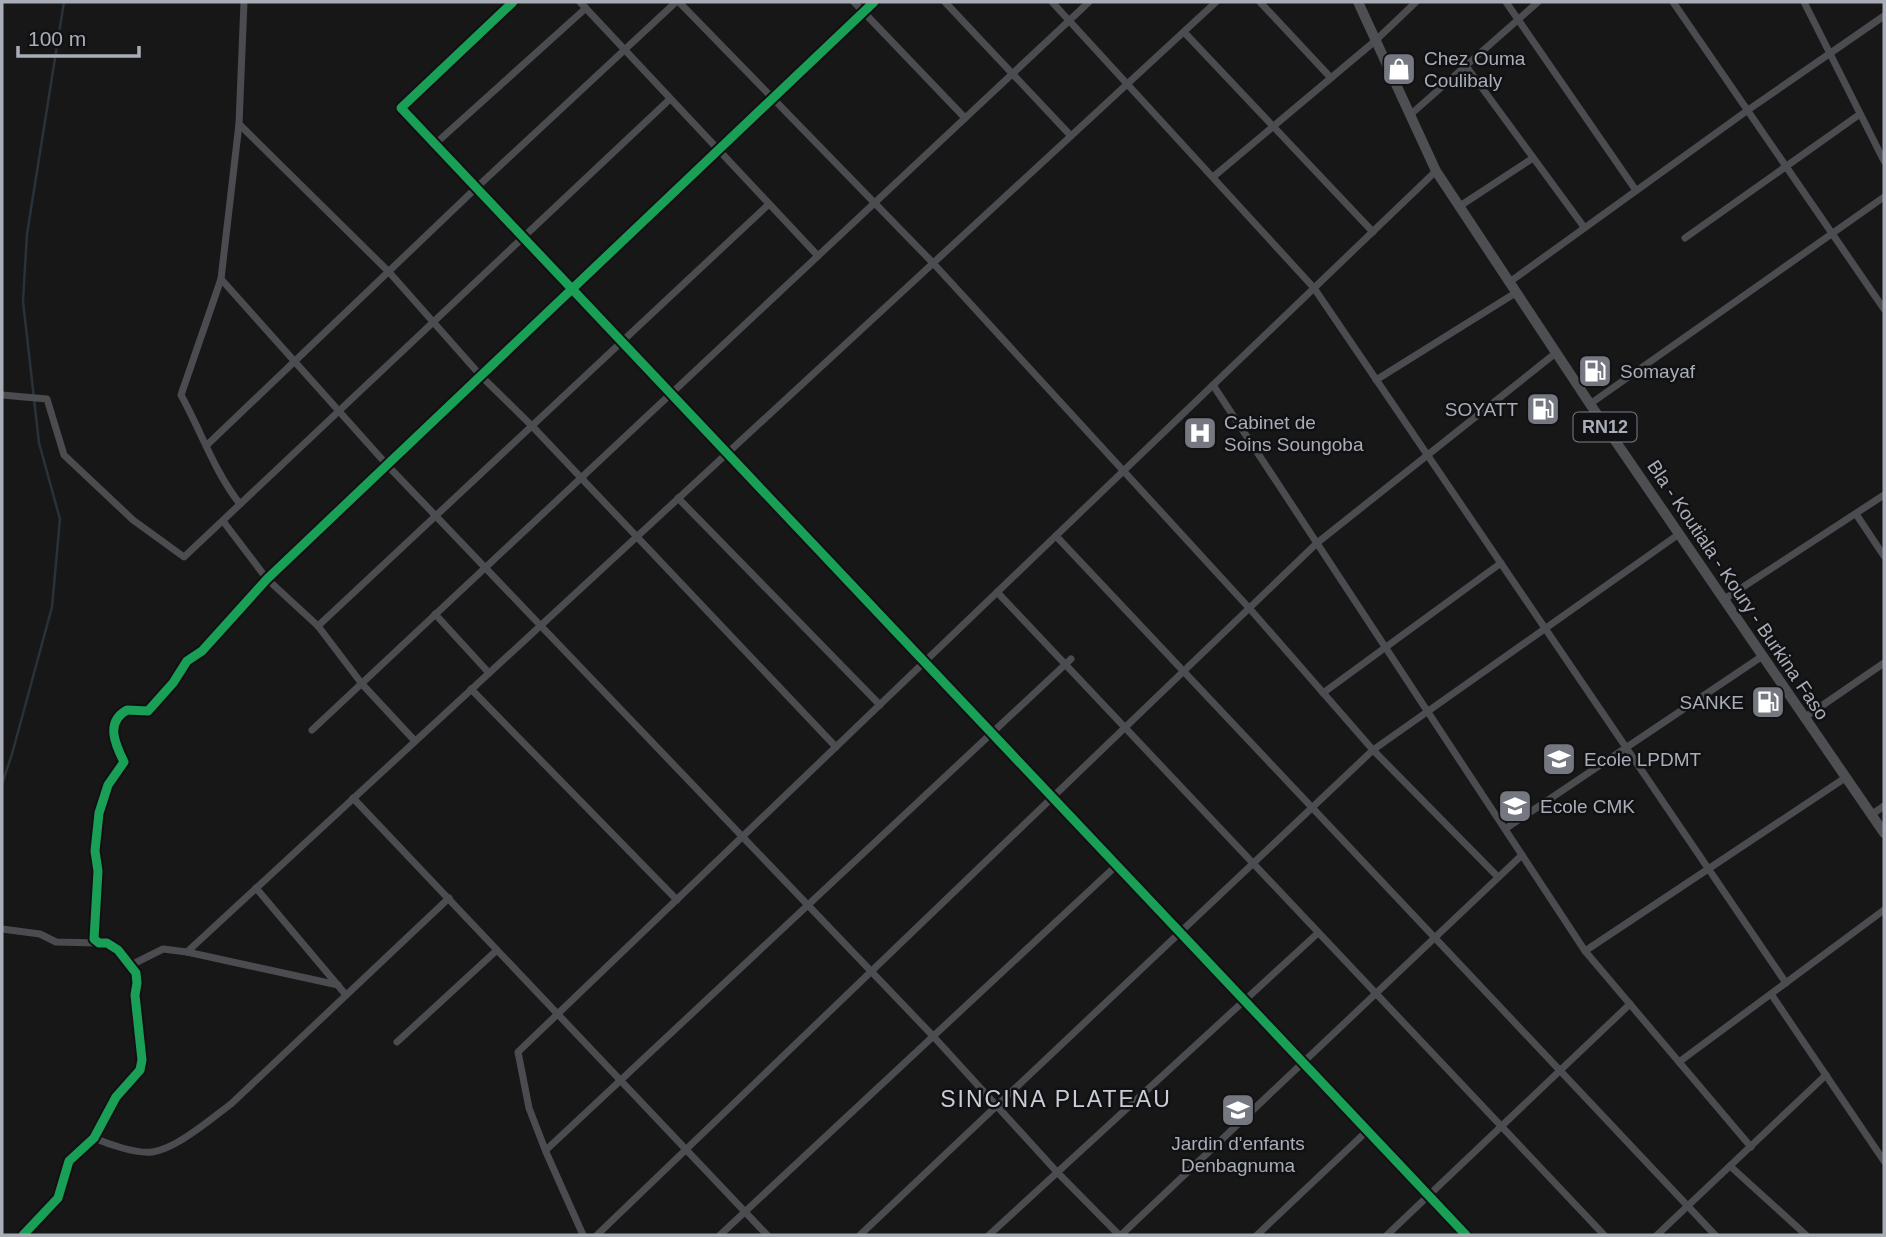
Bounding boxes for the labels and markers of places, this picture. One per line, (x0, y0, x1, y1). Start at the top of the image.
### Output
place label: Chez Ouma Coulibaly (1424, 48, 1526, 91)
shop icon: Chez Ouma Coulibaly (1380, 50, 1418, 88)
fuel station icon: Somayaf (1576, 352, 1614, 390)
place label: Somayaf (1620, 361, 1696, 382)
fuel station icon: SOYATT (1524, 390, 1562, 428)
place label: SOYATT (1445, 399, 1518, 420)
place label: Cabinet de Soins Soungoba (1224, 412, 1364, 455)
hospital icon: Cabinet de Soins Soungoba (1181, 414, 1219, 452)
fuel station icon: SANKE (1749, 683, 1787, 721)
place label: SANKE (1680, 692, 1744, 713)
school or university icon: Ecole LPDMT (1540, 740, 1578, 778)
place label: Ecole LPDMT (1584, 749, 1702, 770)
school or university icon: Ecole CMK (1496, 787, 1534, 825)
place label: Ecole CMK (1540, 796, 1635, 817)
school or university icon: Jardin d'enfants Denbagnuma (1219, 1091, 1257, 1129)
place label: Jardin d'enfants Denbagnuma (1171, 1133, 1305, 1176)

